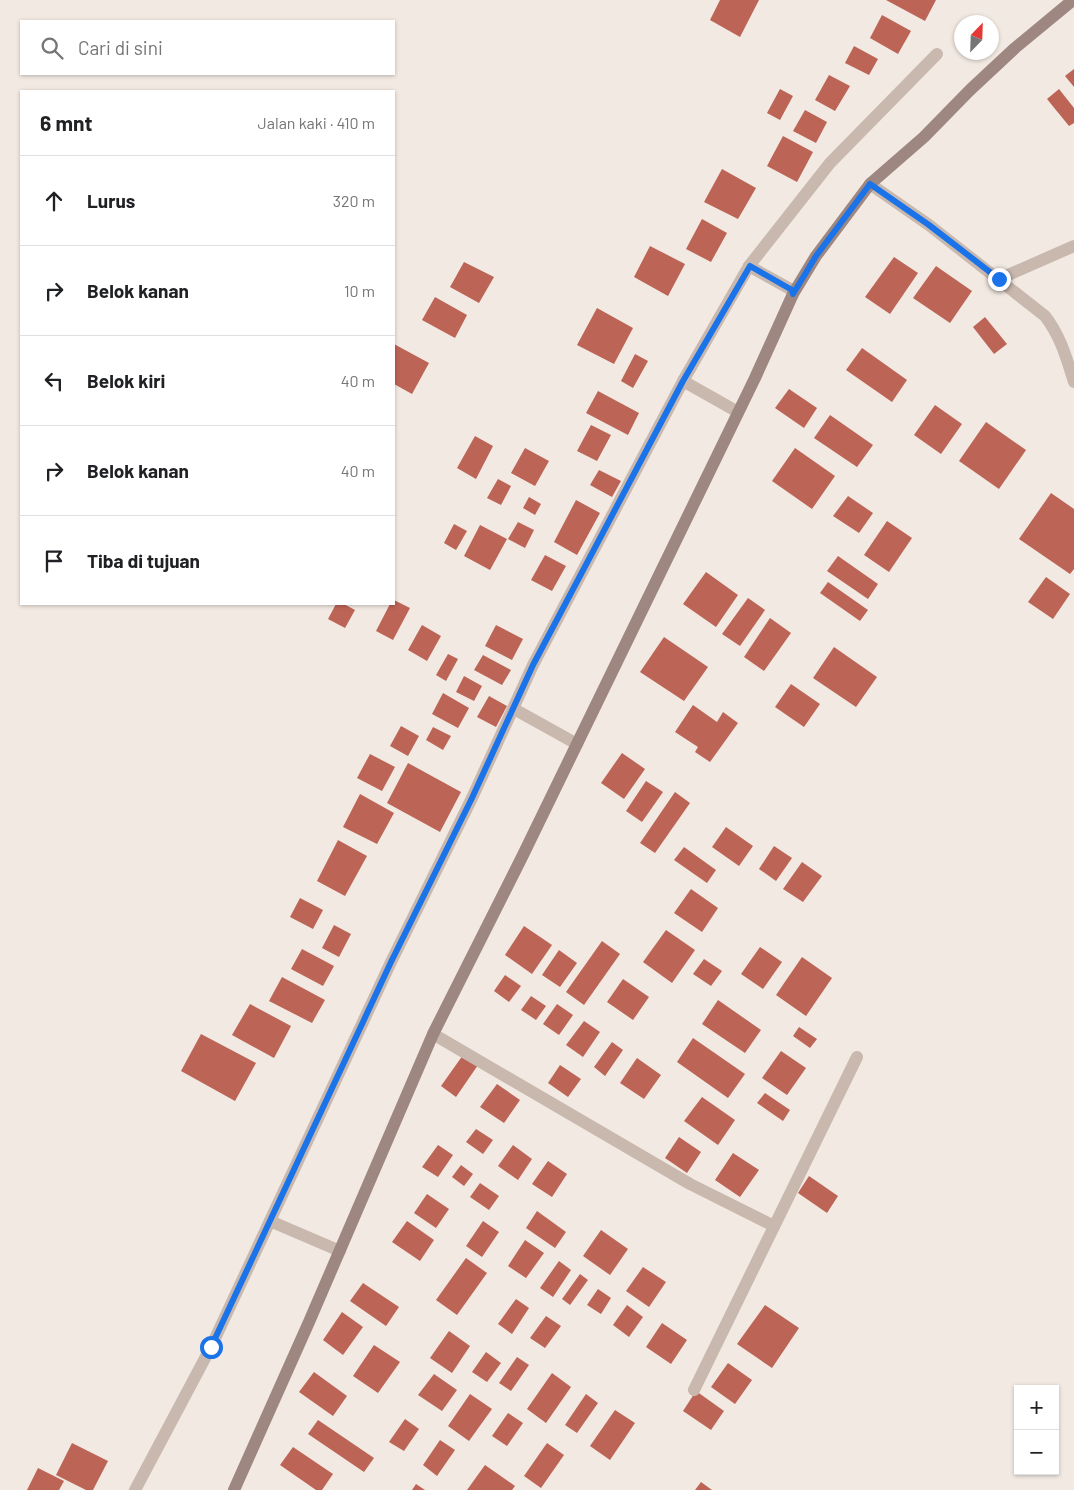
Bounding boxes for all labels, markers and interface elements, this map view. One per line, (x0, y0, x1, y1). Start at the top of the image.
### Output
north arrow (954, 15, 999, 60)
search box (20, 20, 395, 75)
icon: search (38, 34, 66, 62)
text: Cari di sini (78, 36, 163, 59)
text: 6 mnt (40, 110, 92, 135)
text: Jalan kaki · 410 m (258, 113, 375, 132)
icon: ahead (40, 187, 68, 215)
text: Lurus (87, 189, 135, 212)
text: 320 m (333, 191, 375, 210)
route end (988, 268, 1011, 291)
icon: right (40, 277, 68, 305)
text: Belok kanan (87, 279, 189, 302)
text: 10 m (344, 281, 375, 300)
icon: left (40, 367, 68, 395)
text: Belok kiri (87, 369, 165, 392)
text: 40 m (341, 371, 375, 390)
icon: right (40, 457, 68, 485)
text: Belok kanan (87, 459, 189, 482)
text: 40 m (341, 461, 375, 480)
icon: arrive (40, 547, 68, 575)
text: Tiba di tujuan (87, 549, 200, 572)
route start (200, 1336, 223, 1359)
map controls (1014, 1385, 1059, 1475)
button: + (1014, 1385, 1059, 1430)
button: − (1014, 1430, 1059, 1475)

